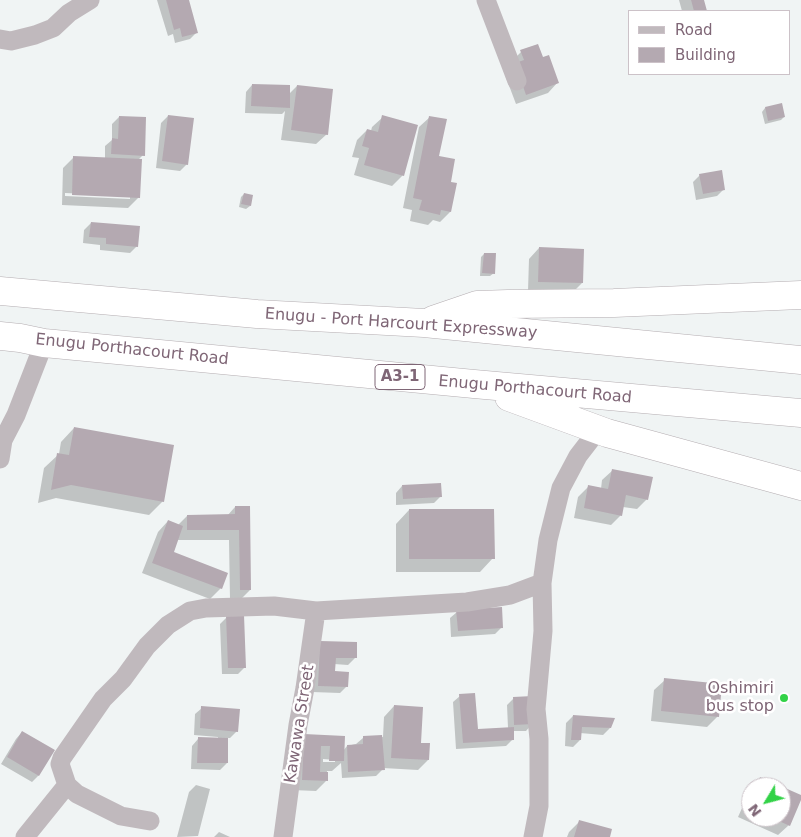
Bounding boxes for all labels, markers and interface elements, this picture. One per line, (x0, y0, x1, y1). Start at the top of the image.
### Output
legend (628, 10, 791, 75)
text: Road (675, 21, 713, 39)
text: Building (675, 46, 736, 64)
street label: Enugu - Port Harcourt Expressway (264, 305, 538, 343)
street label: Enugu Porthacourt Road (34, 330, 230, 370)
road number: A3-1 (375, 364, 425, 390)
street label: Enugu Porthacourt Road (437, 372, 633, 408)
street label: Kawawa Street (281, 663, 319, 785)
place label: Oshimiri bus stop (706, 679, 774, 717)
marker: Oshimiri bus stop (778, 692, 790, 704)
north arrow (741, 777, 791, 827)
text: N (745, 801, 765, 820)

